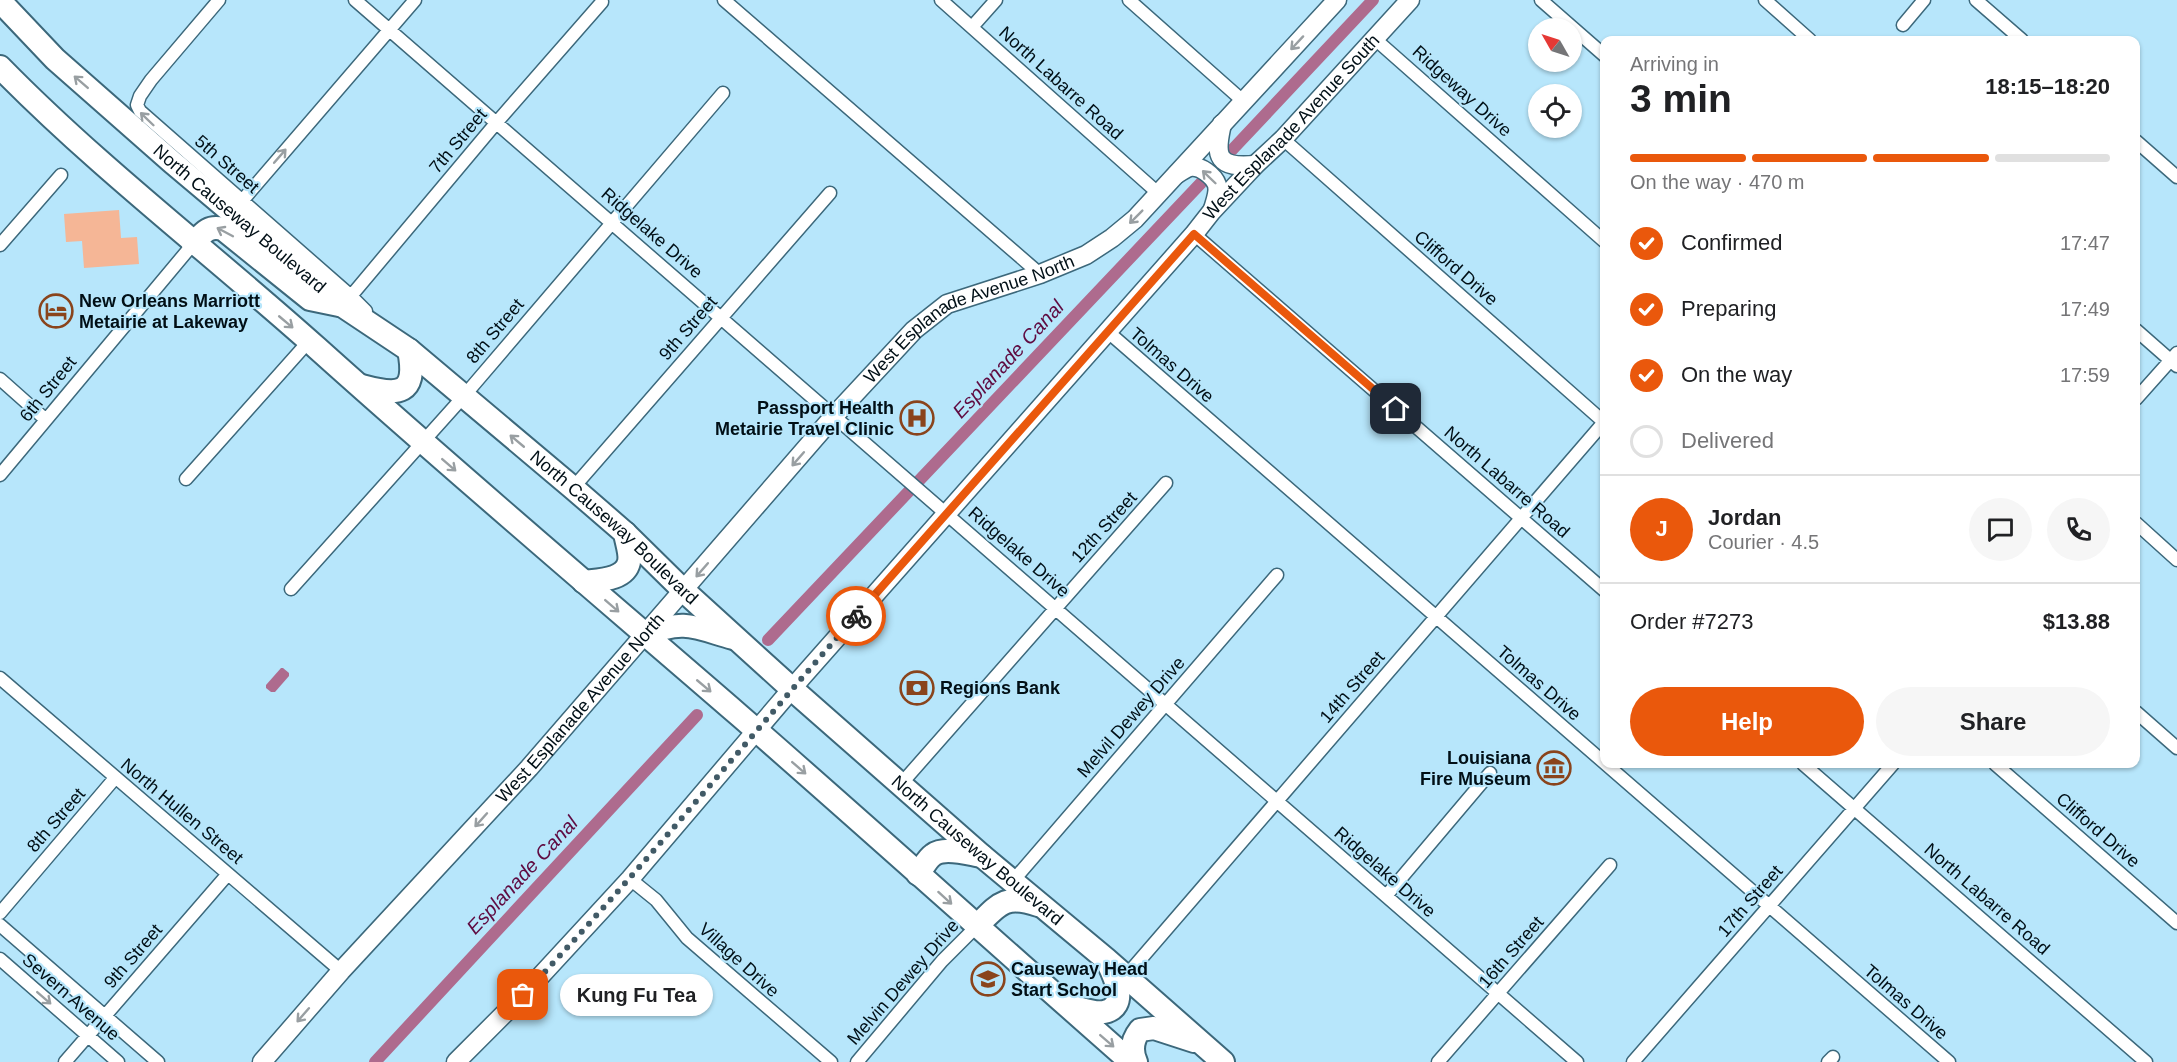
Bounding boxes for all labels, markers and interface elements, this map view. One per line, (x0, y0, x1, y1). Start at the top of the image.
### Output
north arrow (1528, 18, 1582, 72)
map controls (1528, 18, 1582, 138)
street label: North Labarre Road (995, 22, 1127, 144)
street label: West Esplanade Avenue South (1199, 30, 1384, 224)
one-way arrow (1290, 35, 1304, 50)
street label: Ridgeway Drive (1408, 41, 1516, 141)
text: Arriving in (1630, 53, 1719, 75)
text: 18:15–18:20 (1985, 74, 2110, 99)
one-way arrow (74, 75, 89, 89)
text: 3 min (1630, 77, 1732, 120)
button: locate (1528, 84, 1582, 138)
street label: 7th Street (425, 105, 491, 177)
one-way arrow (140, 111, 155, 126)
street label: 5th Street (191, 131, 263, 197)
street label: North Causeway Boulevard (149, 140, 330, 297)
one-way arrow (273, 149, 287, 164)
one-way arrow (1201, 169, 1216, 184)
text: On the way · 470 m (1630, 171, 1805, 193)
street label: Ridgelake Drive (597, 184, 707, 282)
one-way arrow (1128, 209, 1143, 224)
one-way arrow (217, 226, 234, 238)
street label: Clifford Drive (1410, 226, 1502, 310)
icon: check (1630, 227, 1663, 260)
text: Confirmed (1681, 230, 1782, 255)
text: 17:47 (2060, 232, 2110, 254)
street label: West Esplanade Avenue North (860, 251, 1077, 387)
place label: New Orleans Marriott Metairie at Lakeway (79, 291, 260, 332)
street label: 9th Street (655, 292, 721, 364)
hotel icon: New Orleans Marriott Metairie at Lakeway (38, 293, 74, 329)
icon: check (1630, 293, 1663, 326)
street label: 8th Street (462, 295, 528, 367)
water label: Esplanade Canal (948, 295, 1068, 422)
text: Preparing (1681, 296, 1776, 321)
text: 17:49 (2060, 298, 2110, 320)
one-way arrow (278, 315, 293, 329)
street label: Tolmas Drive (1126, 323, 1218, 407)
street label: 6th Street (16, 352, 80, 426)
icon: check (1630, 359, 1663, 392)
text: On the way (1681, 362, 1792, 387)
text: 17:59 (2060, 364, 2110, 386)
pin (1370, 383, 1421, 434)
icon: home (1379, 392, 1412, 425)
place label: Passport Health Metairie Travel Clinic (715, 398, 894, 439)
hospital icon: Passport Health Metairie Travel Clinic (899, 400, 935, 436)
street label: North Labarre Road (1440, 422, 1574, 542)
text: Delivered (1681, 428, 1774, 453)
one-way arrow (509, 434, 525, 447)
street label: North Causeway Boulevard (526, 446, 702, 609)
one-way arrow (791, 451, 805, 466)
one-way arrow (441, 458, 457, 471)
street label: 12th Street (1067, 488, 1141, 566)
button: chat (1969, 498, 2032, 561)
button: phone (2047, 498, 2110, 561)
street label: Ridgelake Drive (964, 503, 1074, 601)
text: Jordan (1708, 505, 1781, 530)
text: J (1655, 516, 1668, 541)
text: Courier · 4.5 (1708, 531, 1819, 553)
one-way arrow (695, 562, 708, 578)
courier (826, 586, 886, 646)
one-way arrow (604, 599, 619, 613)
icon: bike (840, 600, 873, 633)
street label: West Esplanade Avenue North (492, 609, 668, 807)
text: Order #7273 (1630, 609, 1754, 634)
text: $13.88 (2043, 609, 2110, 634)
street label: Tolmas Drive (1493, 641, 1585, 725)
street label: 14th Street (1316, 647, 1388, 727)
street label: Melvil Dewey Drive (1073, 653, 1189, 781)
bank icon: Regions Bank (899, 670, 935, 706)
place label: Regions Bank (940, 678, 1061, 698)
one-way arrow (696, 679, 711, 693)
button: Help (1630, 687, 1864, 756)
button: Share (1876, 687, 2110, 756)
place label: Louisiana Fire Museum (1420, 748, 1532, 789)
museum icon: Louisiana Fire Museum (1536, 750, 1572, 786)
street label: North Hullen Street (117, 754, 247, 868)
one-way arrow (791, 761, 807, 775)
street label: North Causeway Boulevard (888, 771, 1067, 929)
street label: 8th Street (23, 784, 89, 856)
street label: Clifford Drive (2052, 788, 2144, 872)
water label: Esplanade Canal (462, 811, 582, 938)
one-way arrow (474, 812, 488, 827)
street label: Ridgelake Drive (1330, 823, 1440, 921)
street label: North Labarre Road (1920, 839, 2054, 959)
street label: 17th Street (1714, 861, 1786, 941)
one-way arrow (937, 891, 952, 905)
street label: 16th Street (1475, 912, 1547, 992)
street label: Melvin Dewey Drive (843, 915, 963, 1049)
street label: Village Drive (695, 919, 783, 1001)
street label: 9th Street (100, 920, 166, 992)
street label: Severn Avenue (18, 950, 124, 1044)
place label: Causeway Head Start School (1011, 959, 1148, 1000)
street label: Tolmas Drive (1860, 960, 1952, 1044)
school or university icon: Causeway Head Start School (970, 961, 1006, 997)
pin (497, 969, 548, 1020)
callout: Kung Fu Tea (559, 974, 712, 1016)
icon: bag (506, 978, 539, 1011)
text: Kung Fu Tea (577, 984, 696, 1006)
one-way arrow (36, 991, 52, 1004)
one-way arrow (296, 1007, 310, 1022)
one-way arrow (1099, 1034, 1114, 1048)

